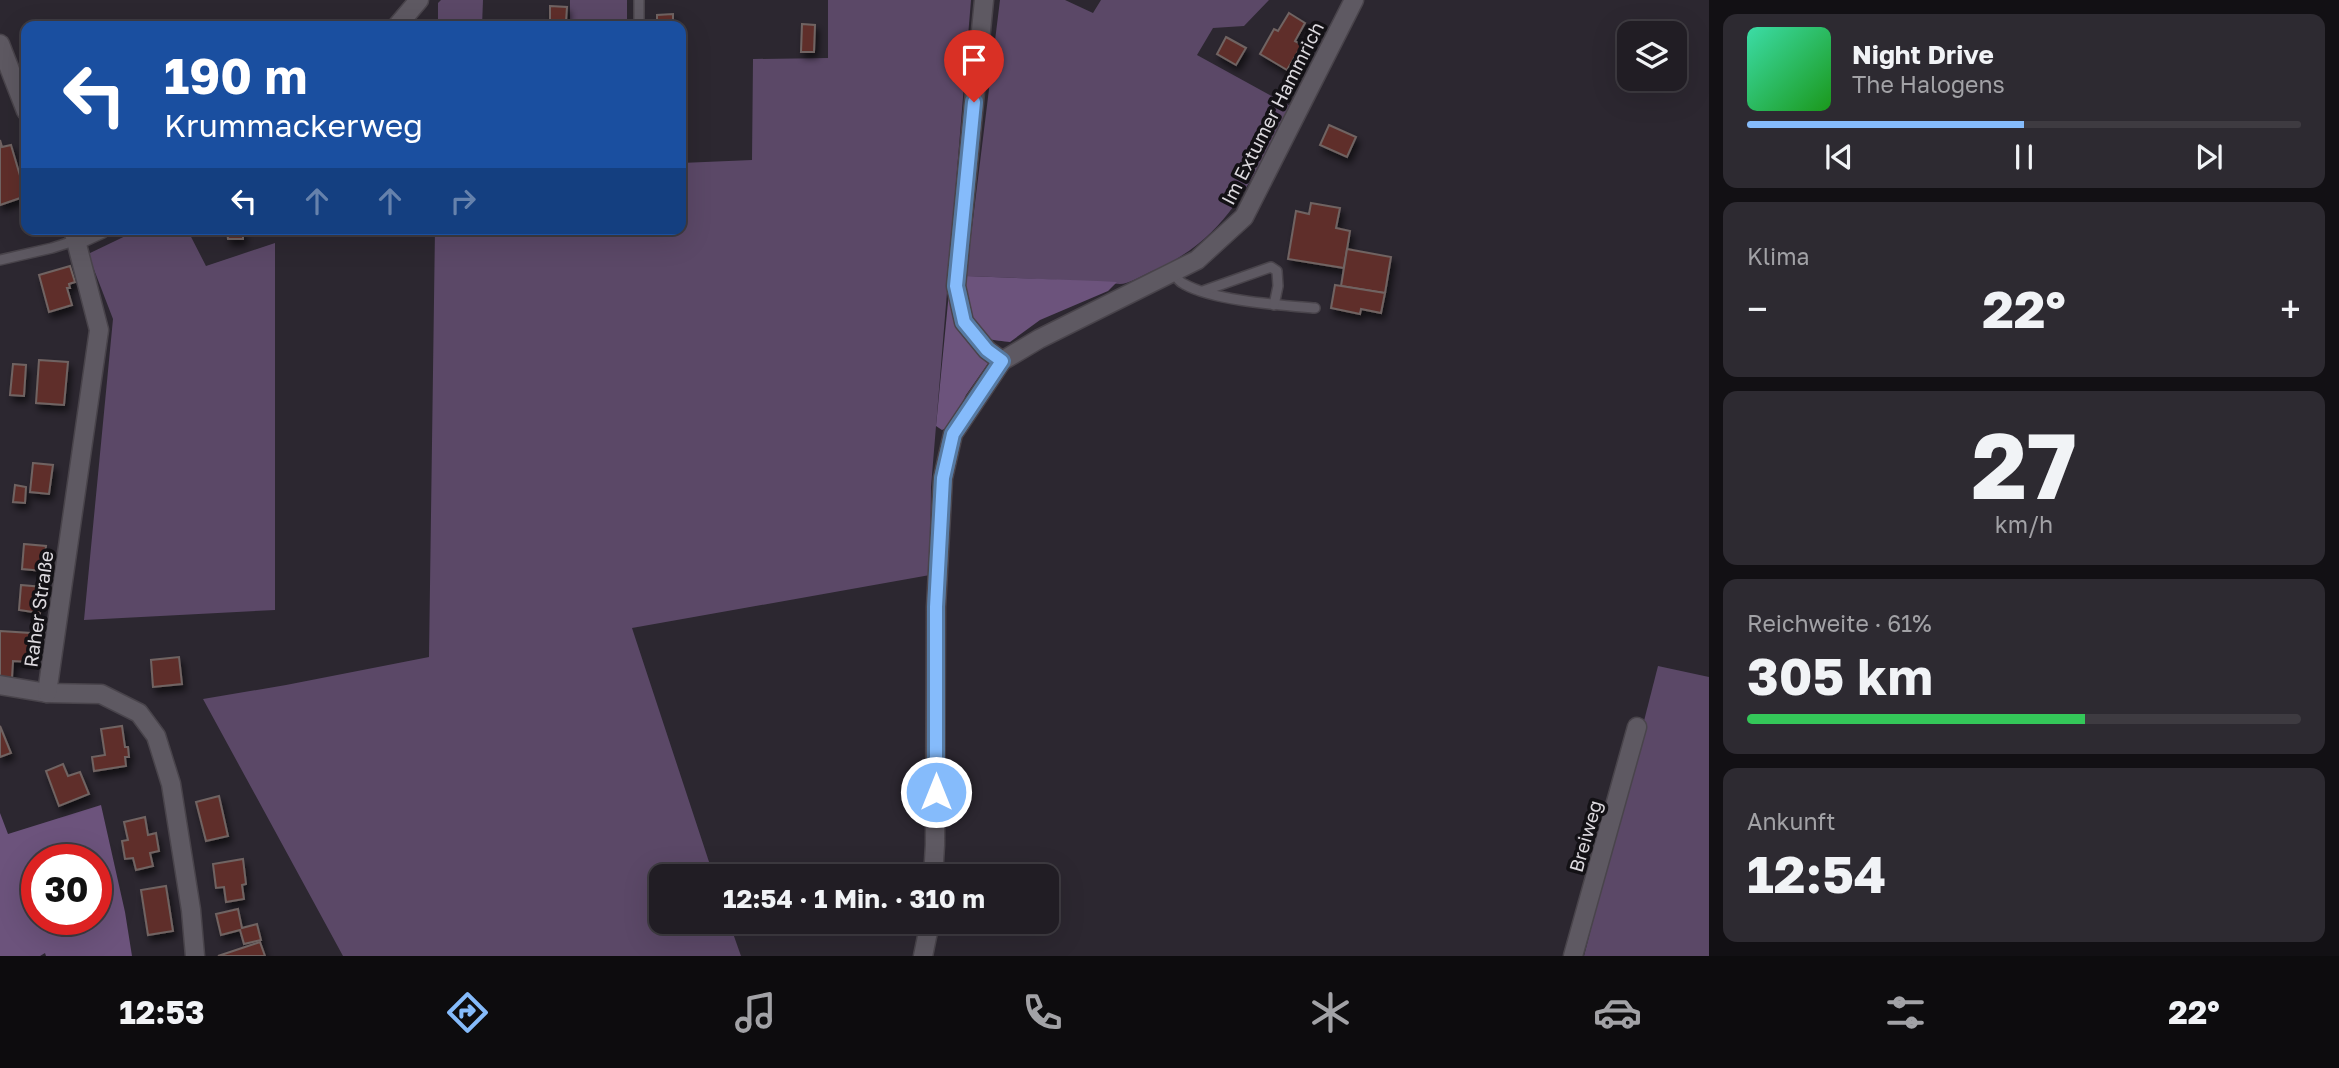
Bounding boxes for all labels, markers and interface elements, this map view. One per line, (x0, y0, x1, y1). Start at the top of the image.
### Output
street label: Im Extumer Hammrich (1216, 18, 1328, 208)
map controls (1617, 21, 1687, 91)
button: layers (1617, 21, 1687, 91)
pin (944, 30, 1004, 102)
text: Night Drive (1852, 39, 1994, 70)
icon: arrive (955, 41, 993, 79)
text: 190 m (164, 46, 307, 105)
icon: left (49, 49, 140, 140)
text: The Halogens (1852, 70, 2005, 98)
text: Krummackerweg (164, 106, 423, 144)
icon: previous (1820, 138, 1858, 176)
icon: pause (2005, 138, 2043, 176)
icon: next (2190, 138, 2228, 176)
icon: left (225, 182, 263, 220)
icon: ahead (298, 182, 336, 220)
icon: ahead (371, 182, 409, 220)
icon: right (444, 182, 482, 220)
text: Klima (1747, 242, 1810, 270)
text: 22° (1982, 277, 2066, 339)
text: − (1747, 286, 1768, 331)
text: + (2280, 286, 2301, 331)
text: 27 (1971, 410, 2077, 519)
text: km/h (1995, 510, 2053, 538)
street label: Raher Straße (18, 549, 58, 669)
text: Reichweite · 61% (1747, 609, 1932, 637)
text: 305 km (1747, 644, 1933, 706)
position arrow (899, 755, 973, 829)
street label: Breiweg (1564, 797, 1606, 875)
text: Ankunft (1747, 807, 1835, 835)
text: 12:54 (1747, 842, 1886, 904)
speed limit sign: 30 (21, 844, 112, 935)
text: 12:54 · 1 Min. · 310 m (723, 883, 985, 914)
icon: directions (443, 988, 492, 1037)
icon: music (731, 988, 780, 1037)
icon: phone (1018, 988, 1067, 1037)
icon: climate (1306, 988, 1355, 1037)
icon: car (1593, 988, 1642, 1037)
icon: filters (1881, 988, 1930, 1037)
text: 12:53 (119, 993, 205, 1031)
text: 22° (2168, 993, 2220, 1031)

